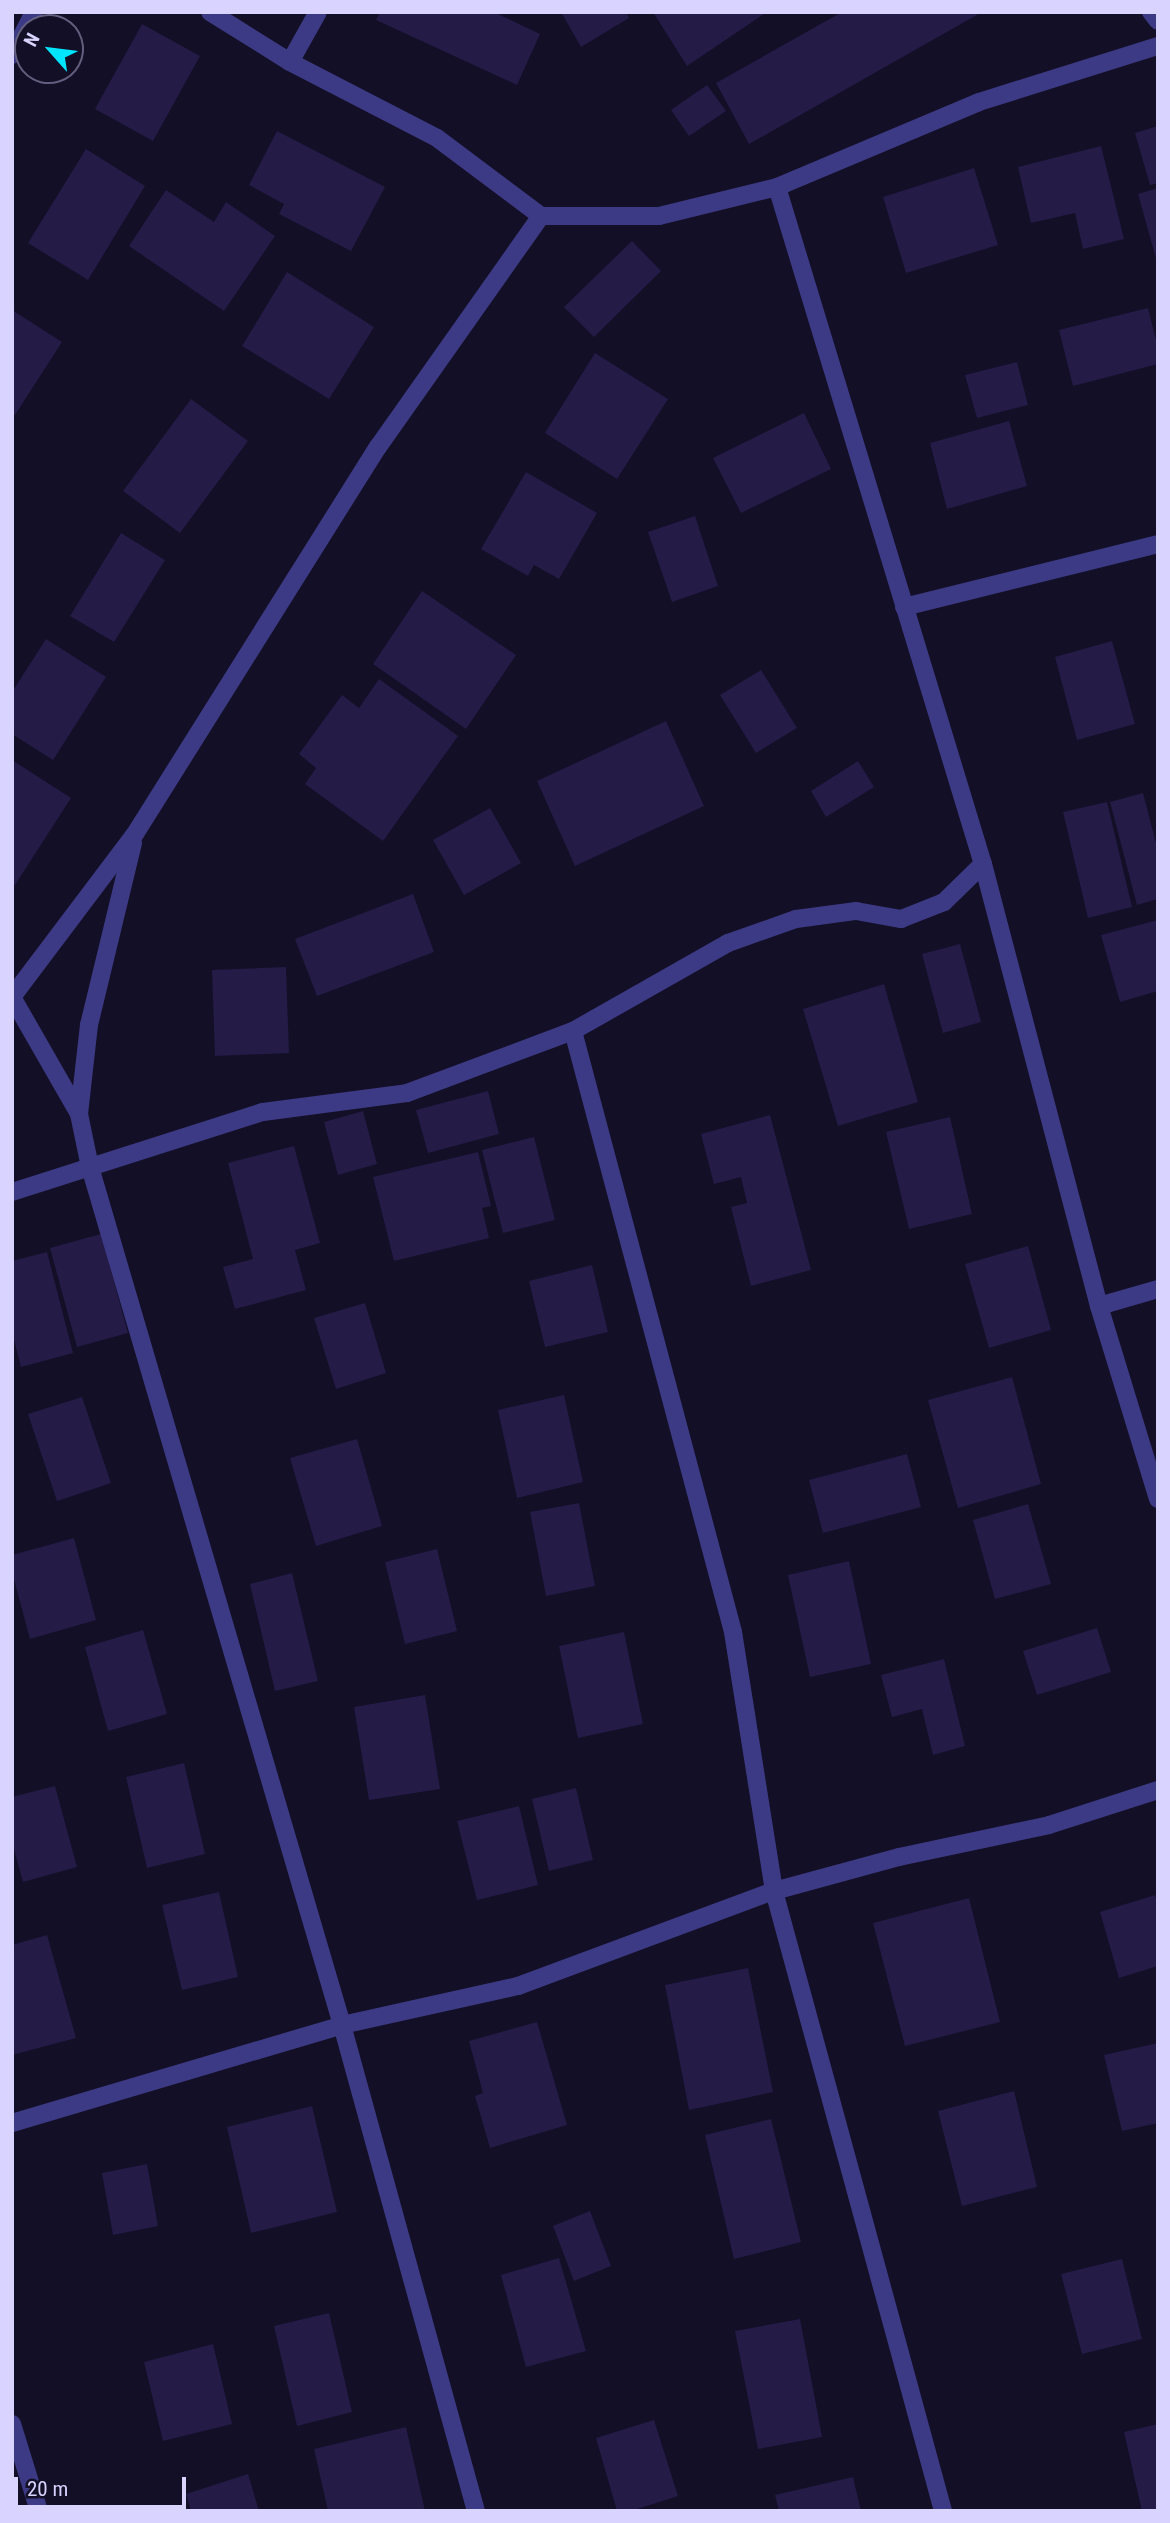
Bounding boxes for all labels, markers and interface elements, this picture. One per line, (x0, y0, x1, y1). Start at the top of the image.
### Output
north arrow (14, 14, 84, 84)
text: N (19, 29, 45, 50)
scale bar (18, 2464, 189, 2508)
text: 20 m (27, 2477, 68, 2501)

